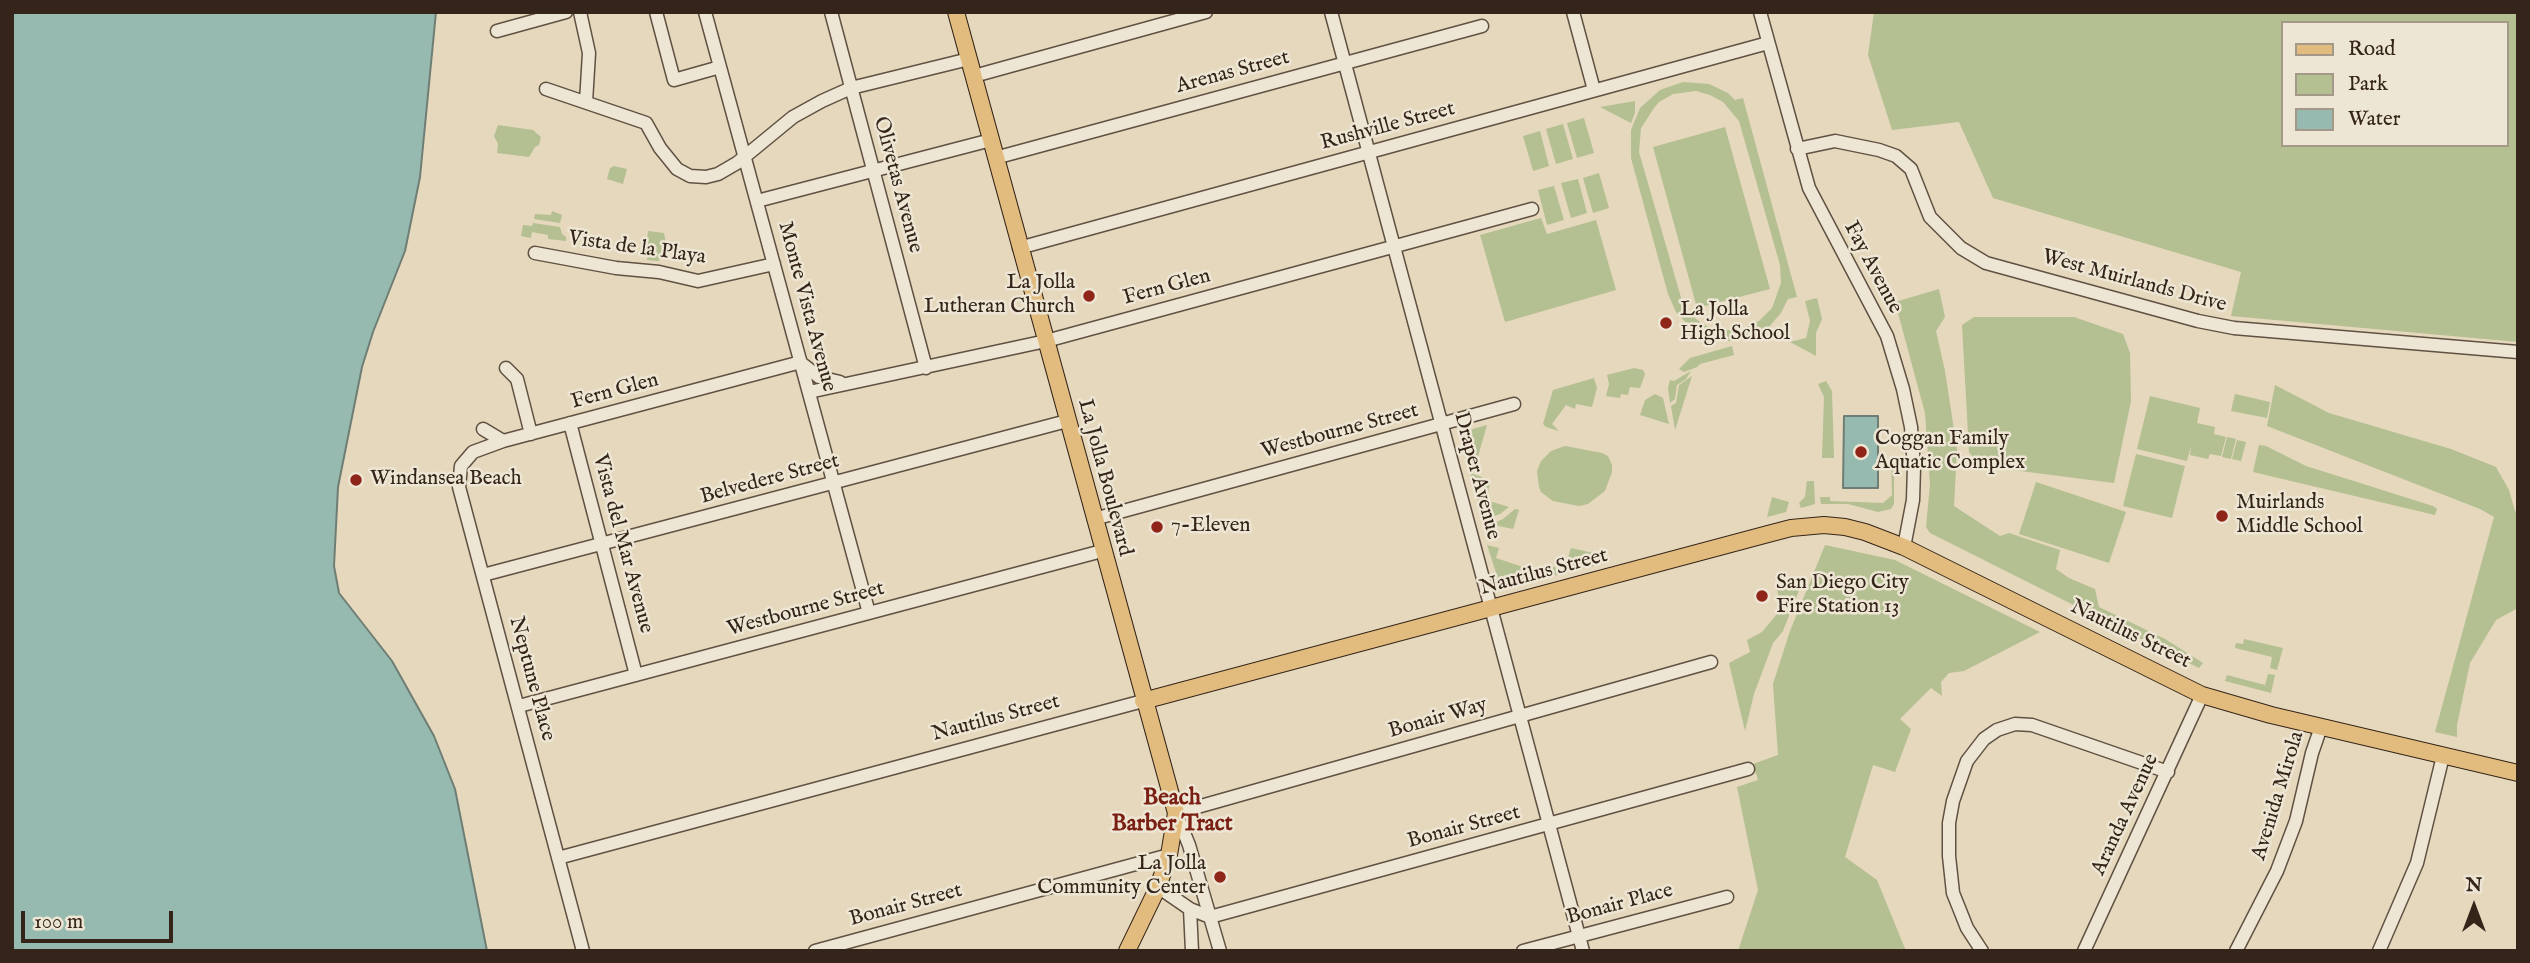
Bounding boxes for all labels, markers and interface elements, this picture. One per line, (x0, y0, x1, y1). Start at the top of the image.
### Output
legend (2282, 21, 2509, 147)
text: Road (2348, 36, 2395, 63)
street label: Arenas Street (1174, 46, 1292, 100)
text: Park (2348, 71, 2388, 98)
street label: Rushville Street (1318, 97, 1458, 157)
text: Water (2348, 106, 2400, 133)
street label: Olivetas Avenue (867, 114, 927, 256)
street label: Fay Avenue (1837, 218, 1907, 318)
street label: Monte Vista Avenue (771, 219, 841, 395)
street label: Vista de la Playa (567, 227, 707, 271)
street label: West Muirlands Drive (2039, 245, 2229, 319)
street label: Fern Glen (1121, 264, 1213, 312)
place label: La Jolla Lutheran Church (924, 271, 1075, 321)
marker: La Jolla Lutheran Church (1081, 288, 1097, 304)
place label: La Jolla High School (1680, 298, 1790, 348)
marker: La Jolla High School (1658, 315, 1674, 331)
street label: Fern Glen (569, 368, 661, 416)
street label: La Jolla Boulevard (1071, 397, 1137, 559)
street label: Westbourne Street (1259, 399, 1421, 465)
street label: Draper Avenue (1447, 409, 1505, 543)
place label: Coggan Family Aquatic Complex (1875, 427, 2025, 477)
marker: Coggan Family Aquatic Complex (1853, 444, 1869, 460)
street label: Belvedere Street (698, 449, 842, 511)
street label: Vista del Mar Avenue (586, 452, 658, 636)
place label: Windansea Beach (370, 467, 522, 493)
marker: Windansea Beach (348, 472, 364, 488)
place label: Muirlands Middle School (2236, 491, 2363, 541)
marker: Muirlands Middle School (2214, 508, 2230, 524)
place label: 7-Eleven (1171, 514, 1250, 540)
marker: 7-Eleven (1149, 519, 1165, 535)
street label: Nautilus Street (1477, 544, 1611, 602)
place label: San Diego City Fire Station 13 (1776, 571, 1909, 621)
street label: Westbourne Street (725, 577, 887, 643)
marker: San Diego City Fire Station 13 (1754, 588, 1770, 604)
street label: Nautilus Street (2066, 595, 2194, 675)
street label: Neptune Place (502, 614, 560, 744)
street label: Nautilus Street (929, 690, 1063, 748)
street label: Bonair Way (1386, 693, 1490, 745)
street label: Avenida Mirola (2247, 729, 2311, 863)
street label: Aranda Avenue (2087, 750, 2165, 880)
district label: Beach Barber Tract (1111, 785, 1233, 839)
street label: Bonair Street (1405, 801, 1523, 855)
place label: La Jolla Community Center (1037, 852, 1206, 902)
marker: La Jolla Community Center (1212, 869, 1228, 885)
north arrow (2439, 872, 2509, 942)
text: N (2466, 874, 2482, 898)
street label: Bonair Street (847, 879, 965, 933)
street label: Bonair Place (1564, 879, 1676, 931)
scale bar (24, 897, 177, 941)
text: 100 m (34, 909, 83, 936)

